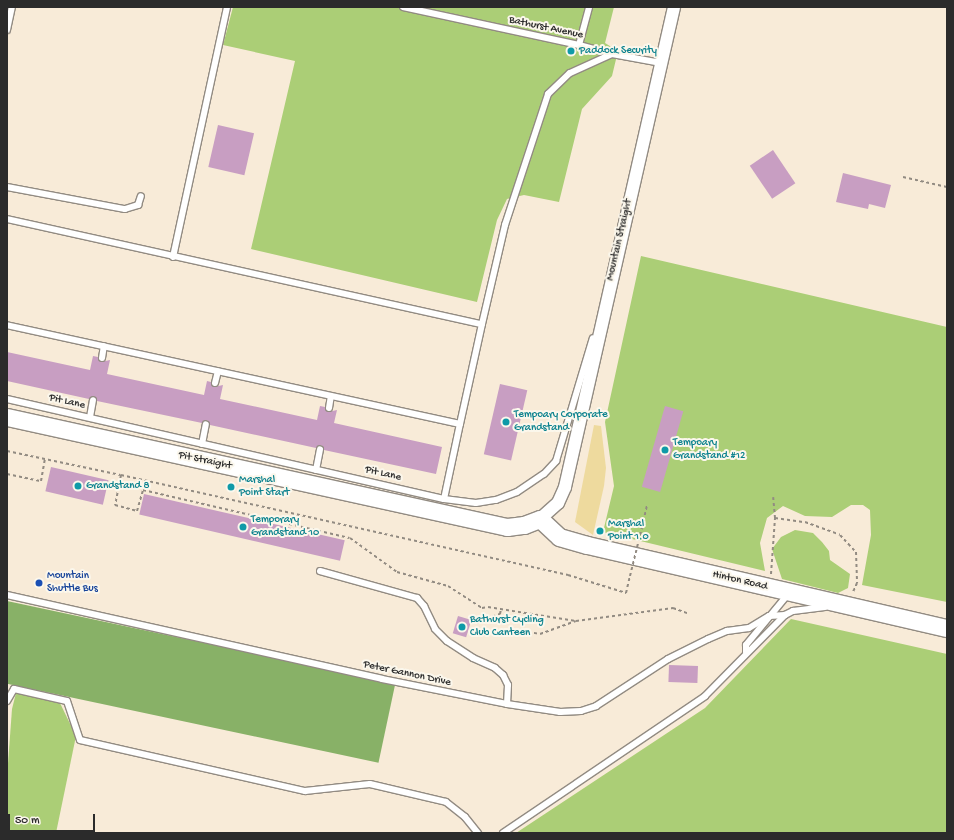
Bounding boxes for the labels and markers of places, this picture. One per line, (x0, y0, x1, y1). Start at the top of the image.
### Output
place label: Paddock Security (579, 44, 657, 58)
marker: Paddock Security (566, 46, 576, 56)
place label: Tempoary Corporate Grandstand (514, 409, 608, 435)
marker: Tempoary Corporate Grandstand (501, 417, 511, 427)
place label: Tempoary Grandstand #12 (673, 437, 745, 463)
marker: Tempoary Grandstand #12 (660, 445, 670, 455)
place label: Marshal Point Start (239, 474, 290, 500)
place label: Grandstand 8 (86, 479, 150, 493)
marker: Grandstand 8 (73, 481, 83, 491)
marker: Marshal Point Start (226, 482, 236, 492)
place label: Temporary Grandstand 10 (251, 514, 319, 540)
place label: Marshal Point 1.0 (608, 518, 649, 544)
marker: Temporary Grandstand 10 (238, 522, 248, 532)
marker: Marshal Point 1.0 (595, 526, 605, 536)
place label: Mountain Shuttle Bus (47, 570, 98, 596)
marker: Mountain Shuttle Bus (34, 578, 44, 588)
place label: Bathurst Cycling Club Canteen (470, 614, 544, 640)
marker: Bathurst Cycling Club Canteen (457, 622, 467, 632)

